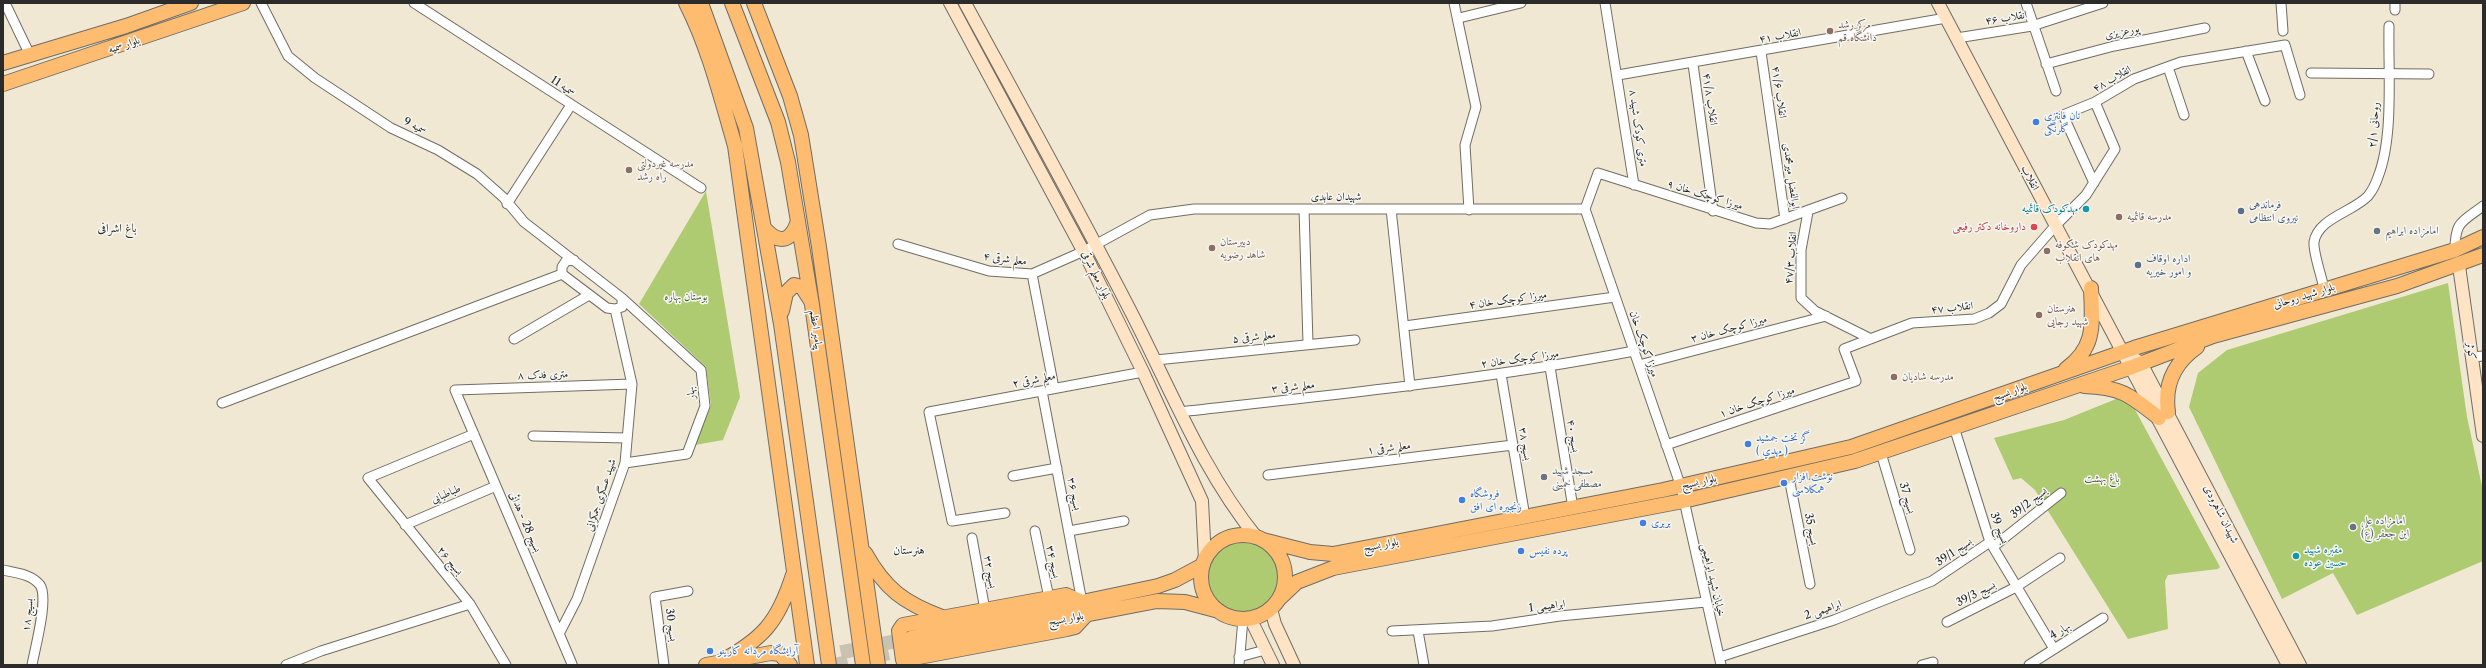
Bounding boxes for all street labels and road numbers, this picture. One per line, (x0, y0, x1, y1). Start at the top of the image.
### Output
street label: انقلاب ۴۶ (1984, 8, 2028, 28)
street label: پورعزیزی (2103, 22, 2141, 42)
street label: انقلاب ۴۱ (1758, 26, 1802, 46)
street label: بلوار سمیه (106, 34, 142, 56)
street label: انقلاب ۴۸ (2090, 63, 2134, 95)
street label: انقلاب ۴۱/۶ (1769, 65, 1789, 119)
street label: انقلاب ۴۱/۸ (1700, 72, 1720, 126)
street label: سمیه 11 (548, 73, 578, 99)
street label: ۸ متری کودک شهید (1626, 89, 1650, 167)
street label: روحانی ۲/۱ (2366, 102, 2382, 148)
street label: سمیه 9 (401, 115, 429, 137)
street label: ابوالفضل میرمحمدی (1780, 142, 1802, 210)
street label: انقلاب (2018, 163, 2042, 193)
street label: میرزا کوچک خان ۹ (1666, 177, 1744, 213)
street label: شهیدان عابدی (1311, 190, 1361, 204)
street label: انقلاب ۴۷/۳ (1782, 231, 1800, 285)
street label: بلوار معلم شرقی (1079, 249, 1113, 301)
street label: معلم شرقی ۴ (983, 250, 1027, 268)
street label: بلوار شهید روحانی (2272, 280, 2336, 312)
street label: میرزا کوچک خان ۴ (1468, 288, 1548, 312)
street label: انقلاب ۴۷ (1930, 299, 1974, 317)
street label: پیامبر اعظم (807, 309, 825, 351)
street label: میرزا کوچک خان (1627, 309, 1661, 379)
street label: میرزا کوچک خان ۳ (1689, 312, 1769, 346)
street label: معلم شرقی ۵ (1232, 328, 1276, 346)
street label: کوثر (2463, 341, 2479, 361)
street label: میرزا کوچک خان ۲ (1480, 347, 1560, 371)
street label: ۸ متری فدک (518, 368, 568, 382)
street label: معلم شرقی ۲ (1011, 369, 1057, 391)
street label: معلم شرقی ۳ (1271, 378, 1315, 396)
street label: بلوار بسیج (1991, 380, 2029, 404)
street label: میرزا کوچک خان ۱ (1718, 384, 1796, 420)
street label: بهار (684, 386, 698, 400)
street label: بسیج ۴۰ (1564, 419, 1582, 453)
street label: بسیج ۳۸ (1516, 427, 1534, 461)
street label: معلم شرقی ۱ (1367, 439, 1411, 457)
street label: شهید عسگری جمکرانی (583, 457, 619, 533)
street label: بلوار بسیج (1680, 472, 1718, 492)
street label: بسیج ۳۶ (1064, 476, 1084, 512)
street label: بسیج 37 (1896, 481, 1918, 515)
street label: طباطبایی (429, 482, 463, 506)
street label: شهیدان شاهرودی (2201, 483, 2241, 545)
street label: بسیج 39/2 (2008, 485, 2050, 521)
street label: بسیج 28 - هدائی (506, 490, 544, 554)
street label: بسیج 39 (1987, 510, 2011, 546)
street label: بسیج 35 (1801, 512, 1821, 546)
street label: بلوار بسیج (1362, 535, 1400, 555)
street label: بسیج 39/1 (1933, 535, 1975, 569)
street label: خیابان شهید ابراهیمی (1698, 542, 1728, 618)
street label: بسیج ۲۶ (434, 544, 466, 578)
street label: بسیج ۳۴ (1043, 544, 1063, 580)
street label: بسیج ۳۲ (981, 554, 999, 590)
street label: بسیج 39/3 (1954, 578, 1998, 610)
street label: ابراهیمی 1 (1528, 597, 1566, 615)
street label: بسیج ۱۸ (19, 598, 37, 632)
street label: ابراهیمی 2 (1803, 598, 1843, 622)
street label: بسیج 30 (662, 608, 680, 642)
street label: بلوار بسیج (1047, 609, 1085, 629)
street label: بهار 4 (2047, 620, 2073, 642)

